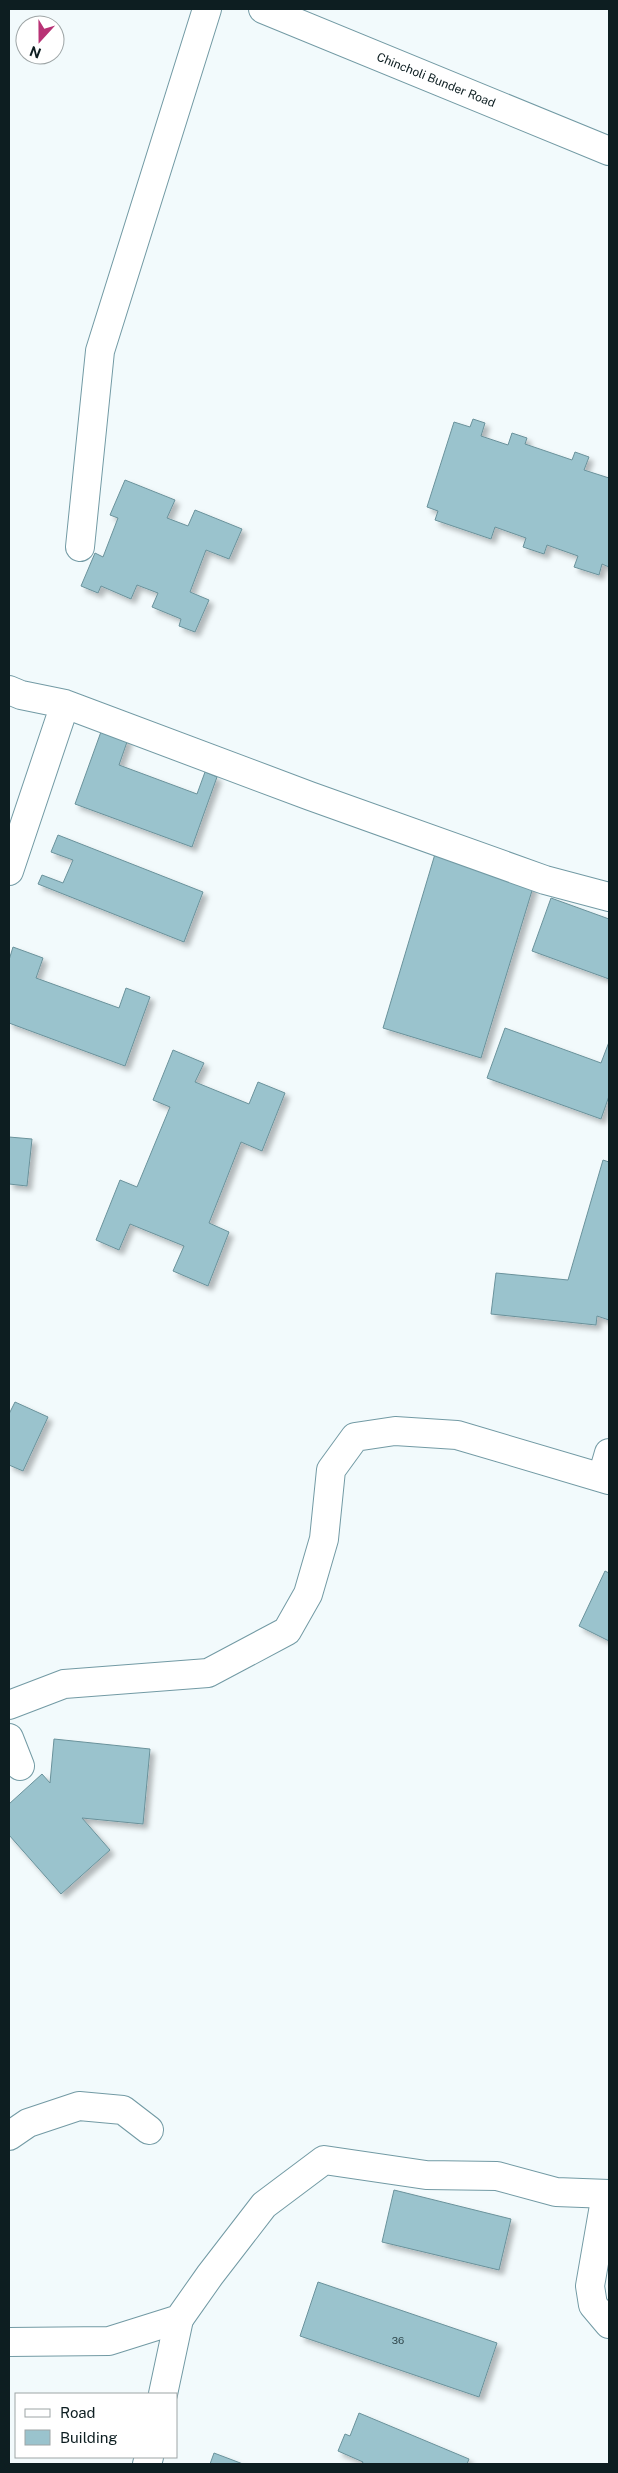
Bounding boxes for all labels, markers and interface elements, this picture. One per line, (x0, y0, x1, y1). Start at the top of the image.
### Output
north arrow (15, 15, 65, 65)
text: N (27, 43, 43, 62)
street label: Chincholi Bunder Road (375, 50, 497, 110)
house number: 36 (392, 2334, 404, 2346)
legend (15, 2393, 178, 2458)
text: Road (60, 2404, 96, 2421)
text: Building (60, 2429, 118, 2446)

